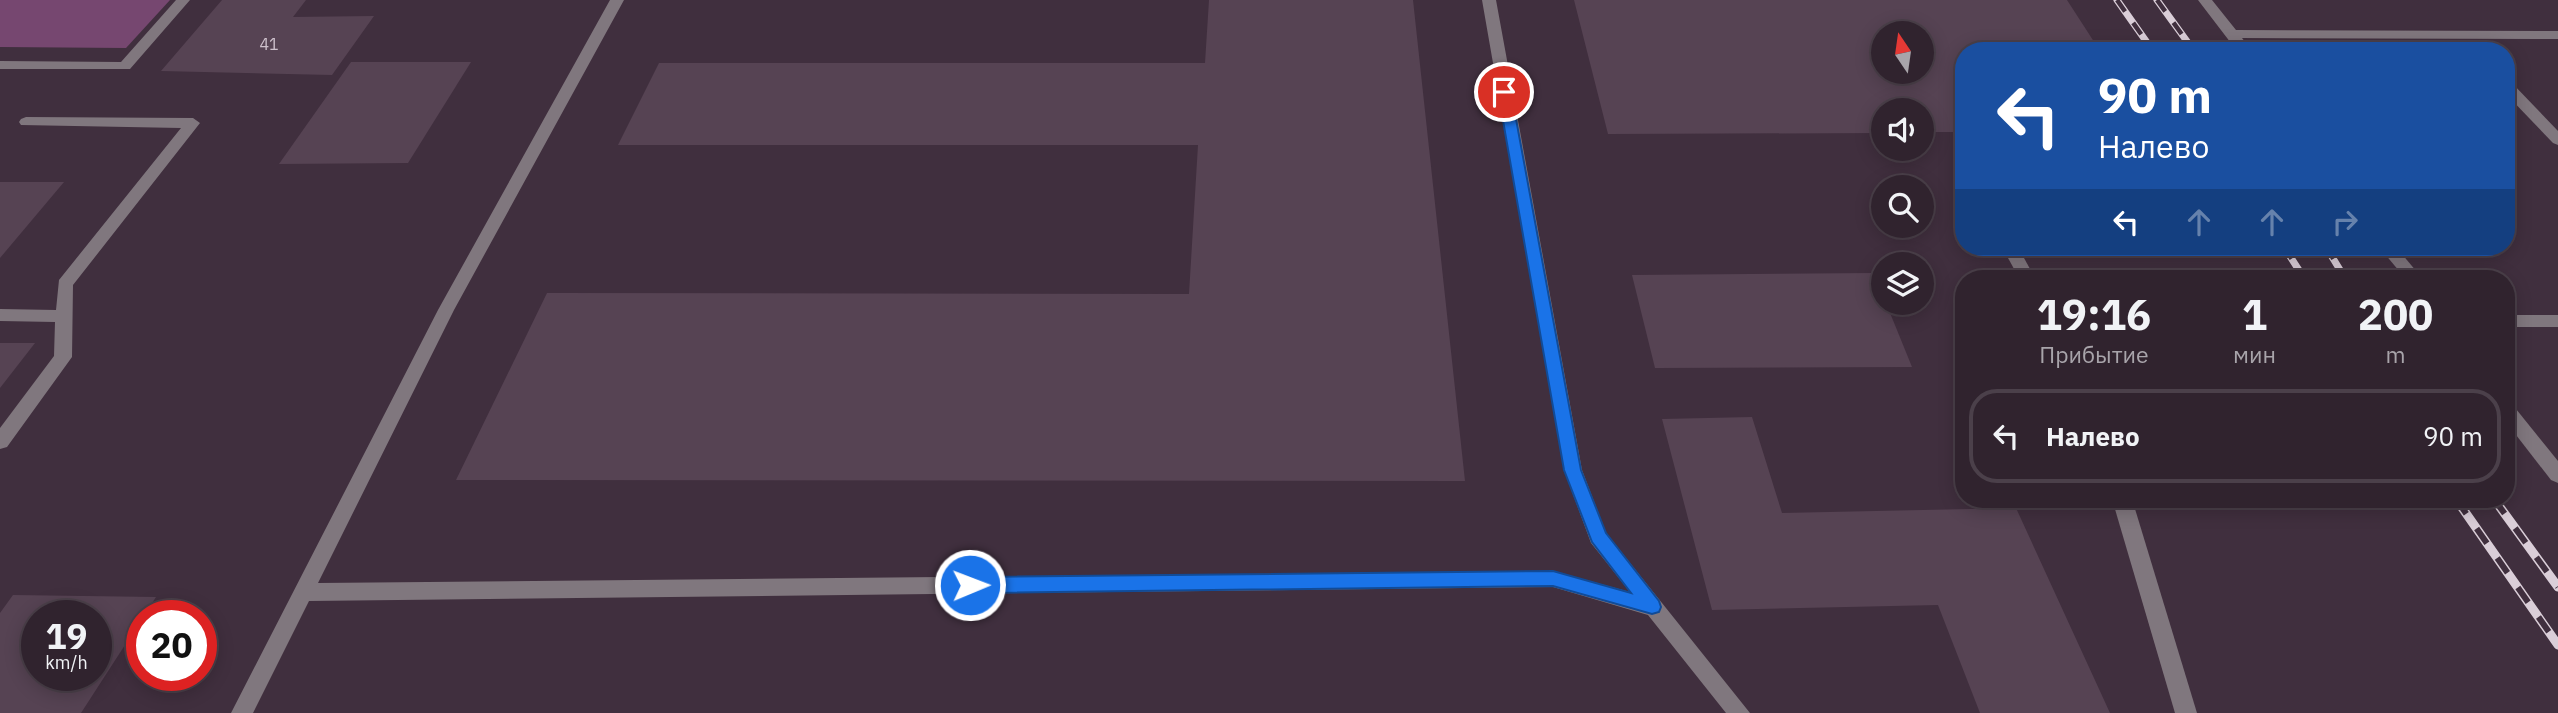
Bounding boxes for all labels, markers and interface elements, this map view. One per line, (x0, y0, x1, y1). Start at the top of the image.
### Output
north arrow (1871, 21, 1934, 84)
map controls (1871, 21, 1934, 315)
house number: 41 (259, 34, 279, 54)
pin (1474, 62, 1534, 122)
text: 90 m (2098, 63, 2212, 126)
icon: left (1983, 70, 2074, 161)
icon: arrive (1485, 73, 1523, 111)
button: sound (1871, 98, 1934, 161)
text: Налево (2098, 125, 2209, 167)
button: search (1871, 175, 1934, 238)
icon: left (2107, 203, 2145, 241)
icon: ahead (2180, 203, 2218, 241)
icon: ahead (2253, 203, 2291, 241)
icon: right (2326, 203, 2364, 241)
button: layers (1871, 252, 1934, 315)
text: 19:16 (2037, 287, 2151, 342)
text: 1 (2242, 287, 2267, 342)
text: 200 (2358, 287, 2433, 342)
text: Прибытие (2039, 339, 2149, 369)
text: мин (2233, 339, 2276, 369)
text: m (2385, 339, 2406, 369)
icon: left (1987, 417, 2025, 455)
text: Налево (2046, 419, 2140, 453)
text: 90 m (2423, 419, 2483, 453)
position arrow (933, 548, 1007, 622)
speed limit sign: 20 (126, 600, 217, 691)
text: 19 (45, 613, 88, 659)
text: km/h (45, 651, 88, 674)

